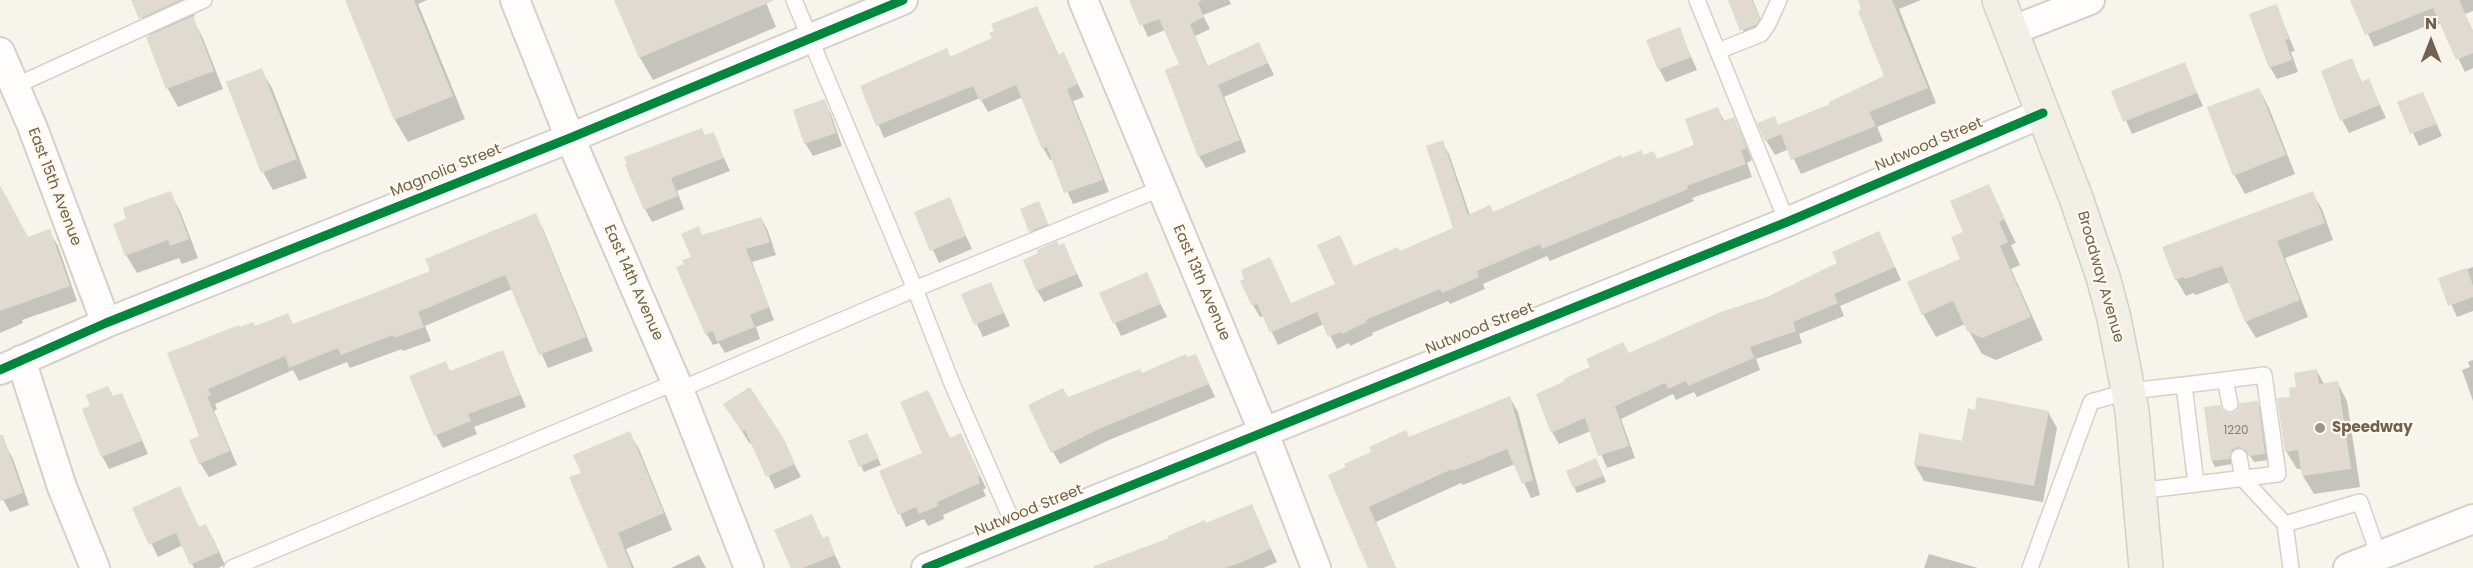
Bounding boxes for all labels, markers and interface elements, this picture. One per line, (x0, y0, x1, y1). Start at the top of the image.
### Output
north arrow (2401, 12, 2461, 72)
text: N (2425, 12, 2437, 35)
street label: Nutwood Street (1872, 114, 1986, 176)
street label: East 15th Avenue (23, 126, 85, 248)
street label: Magnolia Street (388, 141, 504, 201)
street label: Broadway Avenue (2073, 209, 2127, 345)
street label: East 14th Avenue (599, 222, 667, 344)
street label: East 13th Avenue (1168, 222, 1234, 344)
street label: Nutwood Street (1423, 299, 1537, 359)
place label: Speedway (2332, 419, 2413, 437)
marker: Speedway (2313, 421, 2327, 435)
house number: 1220 (2223, 424, 2249, 438)
street label: Nutwood Street (972, 481, 1086, 541)

